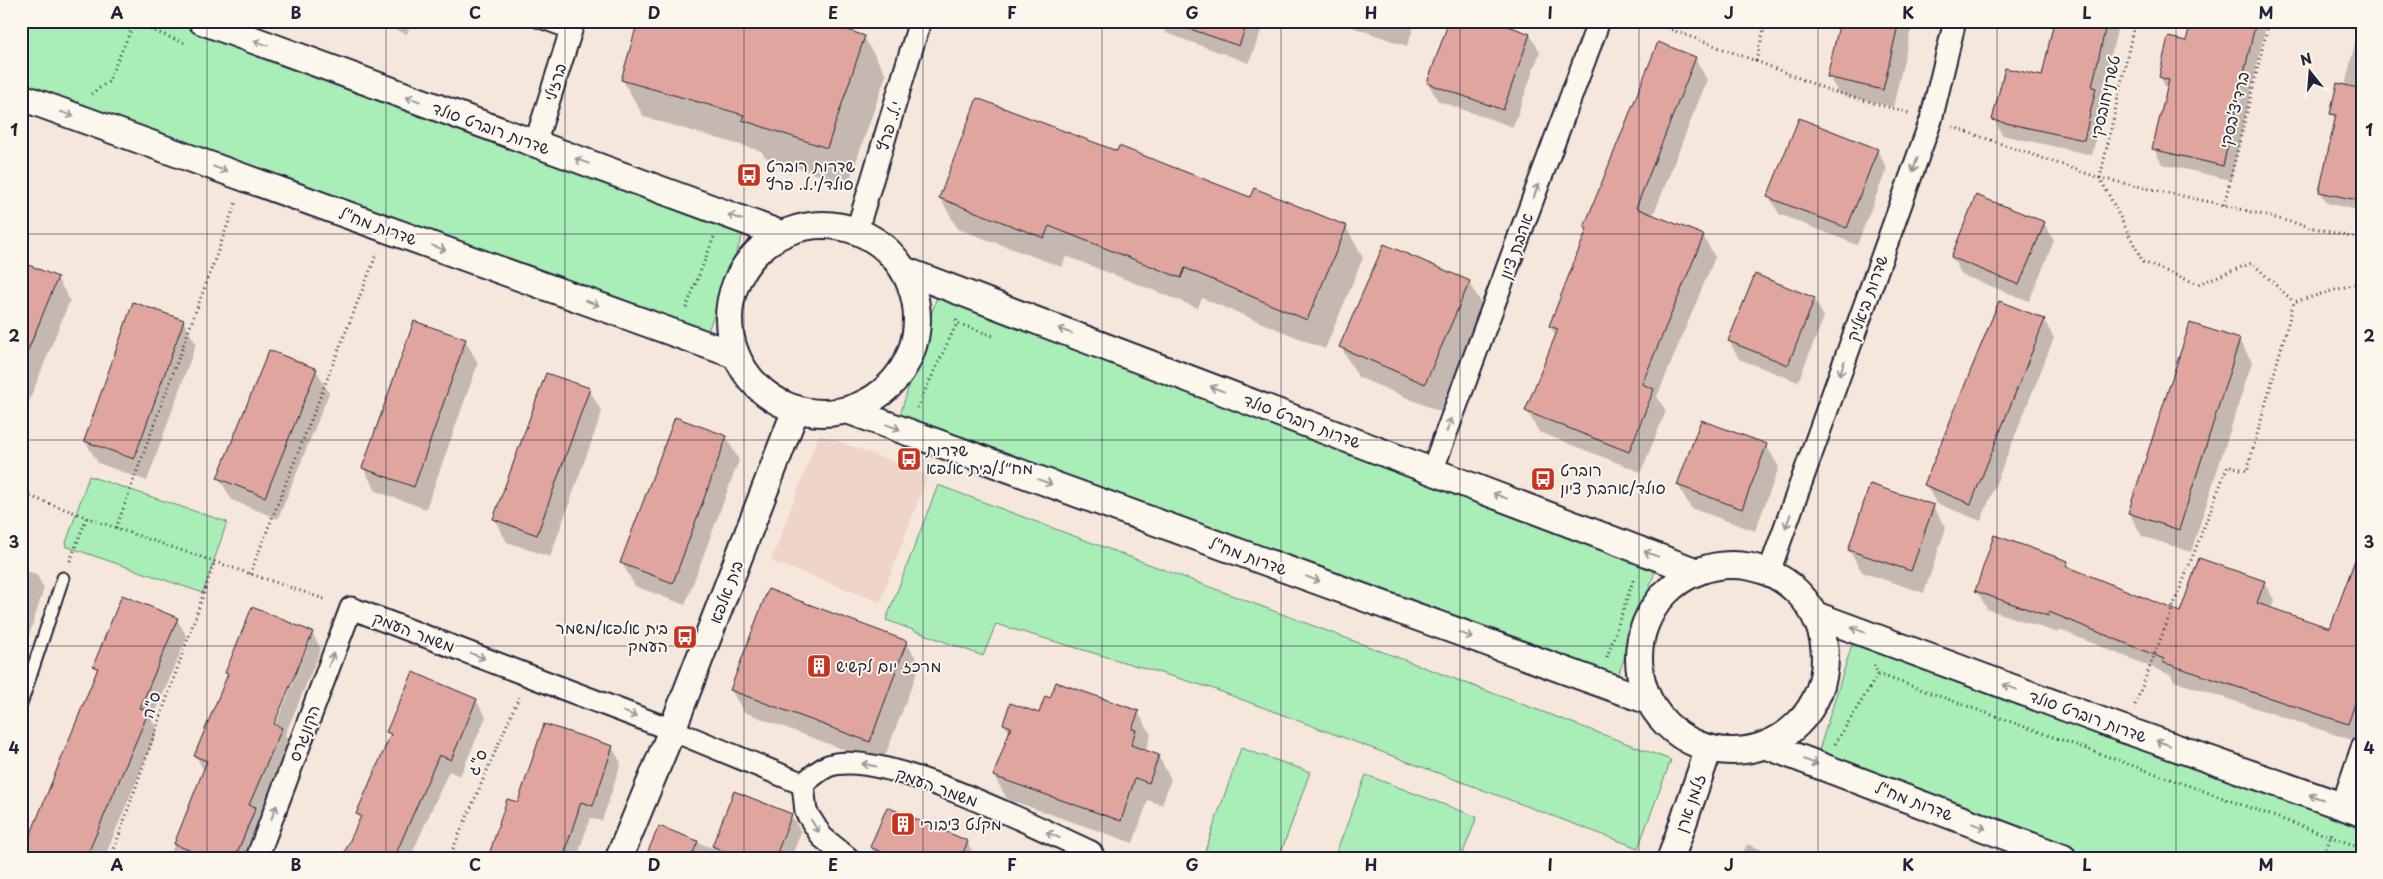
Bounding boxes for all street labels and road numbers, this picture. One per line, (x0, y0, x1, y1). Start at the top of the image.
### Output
street label: טשרניחובסקי (2083, 52, 2125, 141)
street label: ברזילי (537, 59, 571, 104)
street label: ברדיצ'בסקי (2212, 69, 2254, 151)
street label: שדרות רוברט סולד (429, 95, 554, 160)
street label: י.ל. פרץ (869, 98, 907, 154)
street label: שדרות מח"ל (336, 200, 421, 250)
street label: אהבת ציון (1492, 209, 1538, 282)
street label: שדרות ביאליק (1839, 251, 1893, 344)
street label: שדרות רוברט סולד (1240, 387, 1365, 454)
street label: שדרות מח"ל (1206, 530, 1291, 580)
street label: בית אלפא (702, 557, 748, 627)
street label: משמר העמק (370, 605, 459, 658)
street label: שדרות רוברט סולד (2026, 683, 2151, 748)
street label: ס"ה (134, 688, 166, 721)
street label: הקונגרס (281, 701, 325, 765)
street label: ס"ג (460, 745, 492, 779)
street label: משמר העמק (893, 760, 982, 812)
street label: זלמן ארן (1668, 770, 1710, 835)
street label: שדרות מח"ל (1872, 774, 1957, 826)

